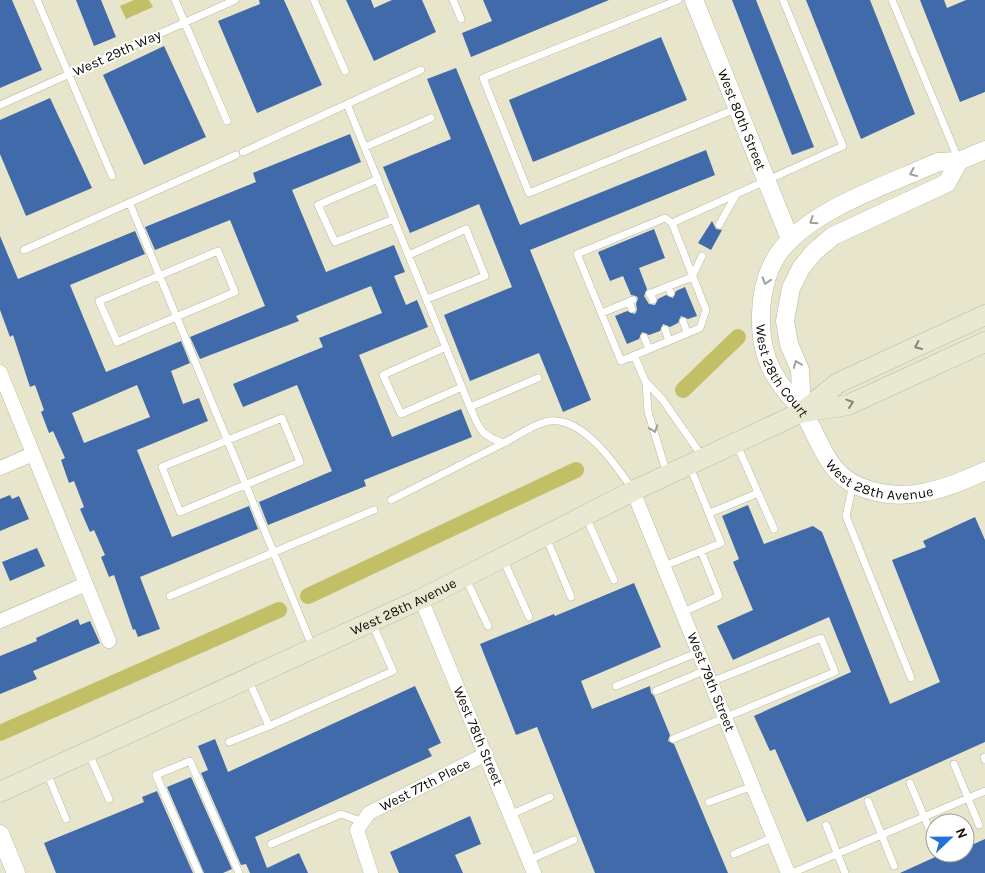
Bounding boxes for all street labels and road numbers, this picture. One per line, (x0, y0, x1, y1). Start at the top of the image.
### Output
street label: West 29th Way (70, 26, 164, 80)
street label: West 80th Street (714, 67, 770, 173)
street label: West 28th Court (752, 323, 812, 420)
street label: West 28th Avenue (822, 456, 935, 503)
street label: West 28th Avenue (348, 574, 459, 639)
street label: West 79th Street (683, 630, 739, 734)
street label: West 78th Street (449, 684, 507, 788)
street label: West 77th Place (377, 755, 473, 815)

